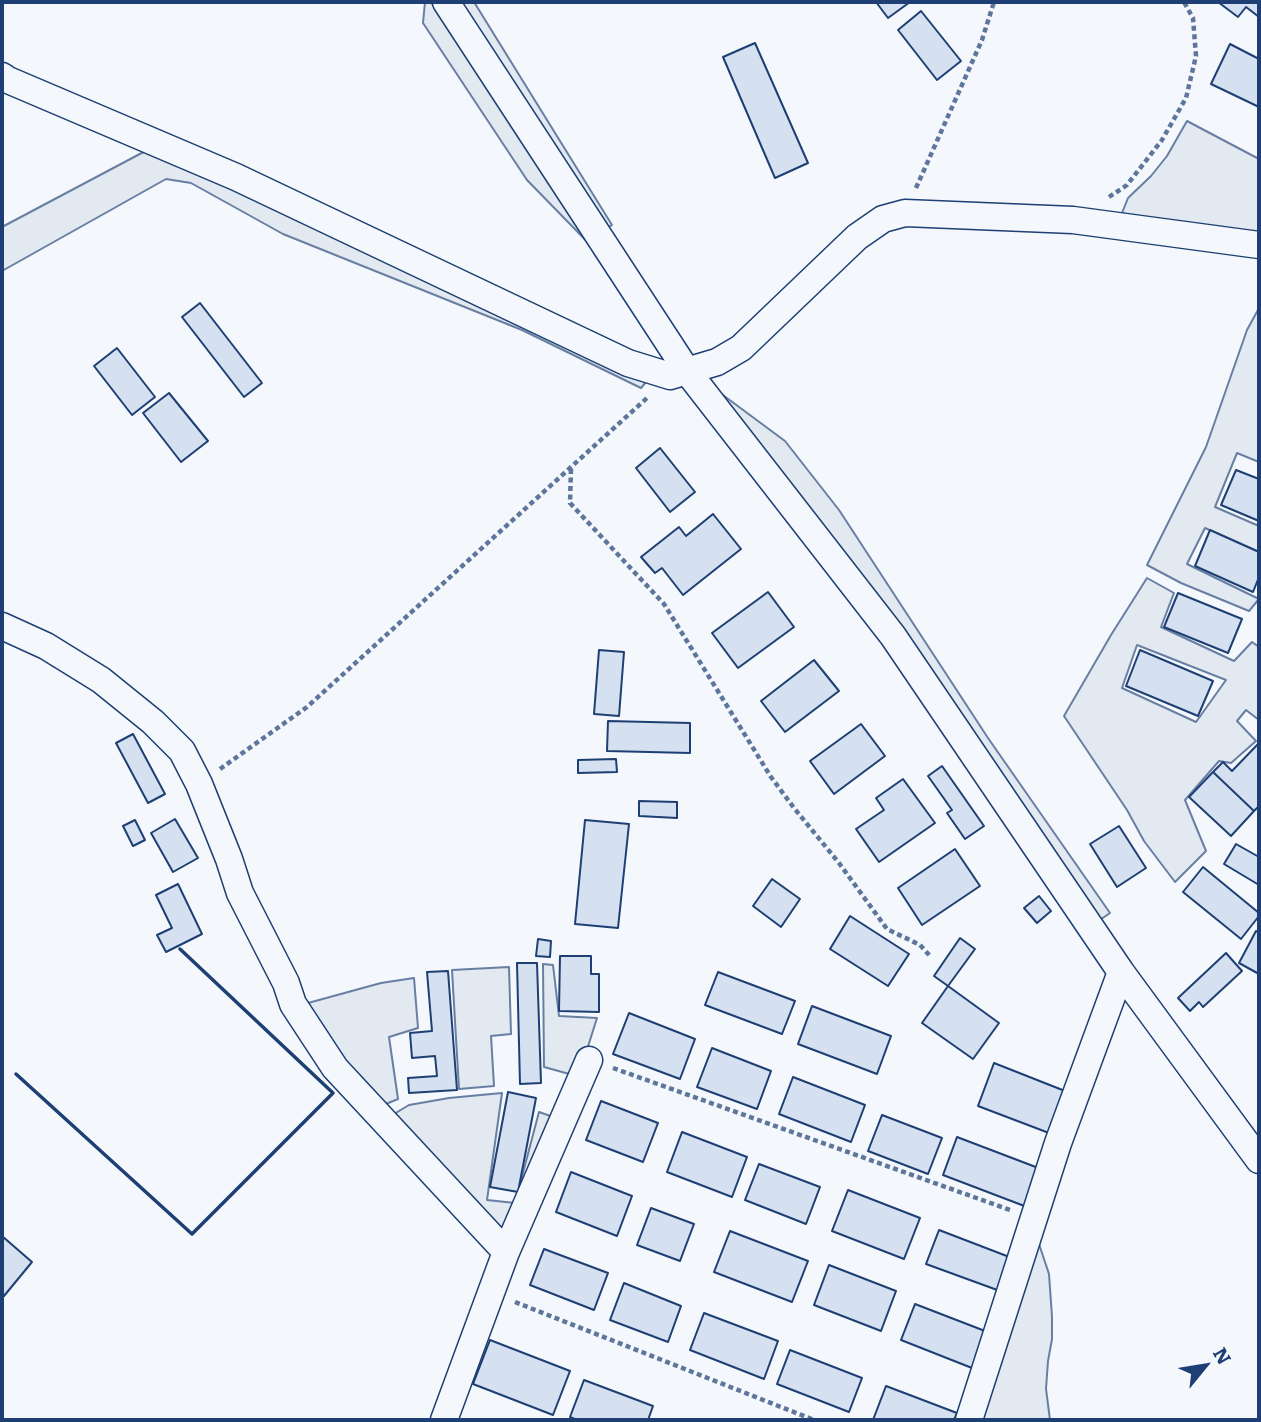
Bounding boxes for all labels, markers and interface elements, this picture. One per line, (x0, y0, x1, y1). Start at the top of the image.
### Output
north arrow (1170, 1331, 1240, 1401)
text: N (1207, 1342, 1239, 1369)

